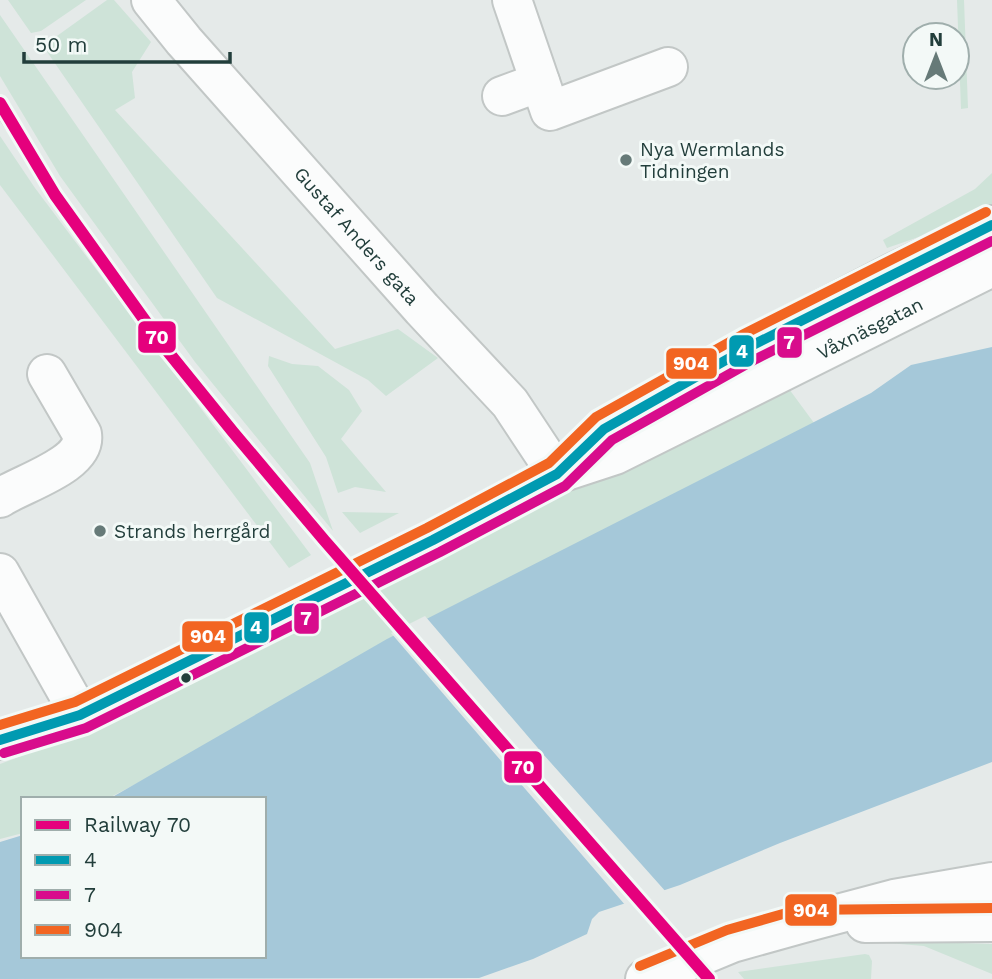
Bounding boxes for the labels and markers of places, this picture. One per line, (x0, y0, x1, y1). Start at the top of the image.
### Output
place label: Nya Wermlands Tidningen (640, 138, 785, 183)
marker: Nya Wermlands Tidningen (618, 152, 634, 168)
place label: Strands herrgård (114, 520, 271, 543)
marker: Strands herrgård (92, 523, 108, 539)
unlabelled marker (179, 671, 193, 685)

